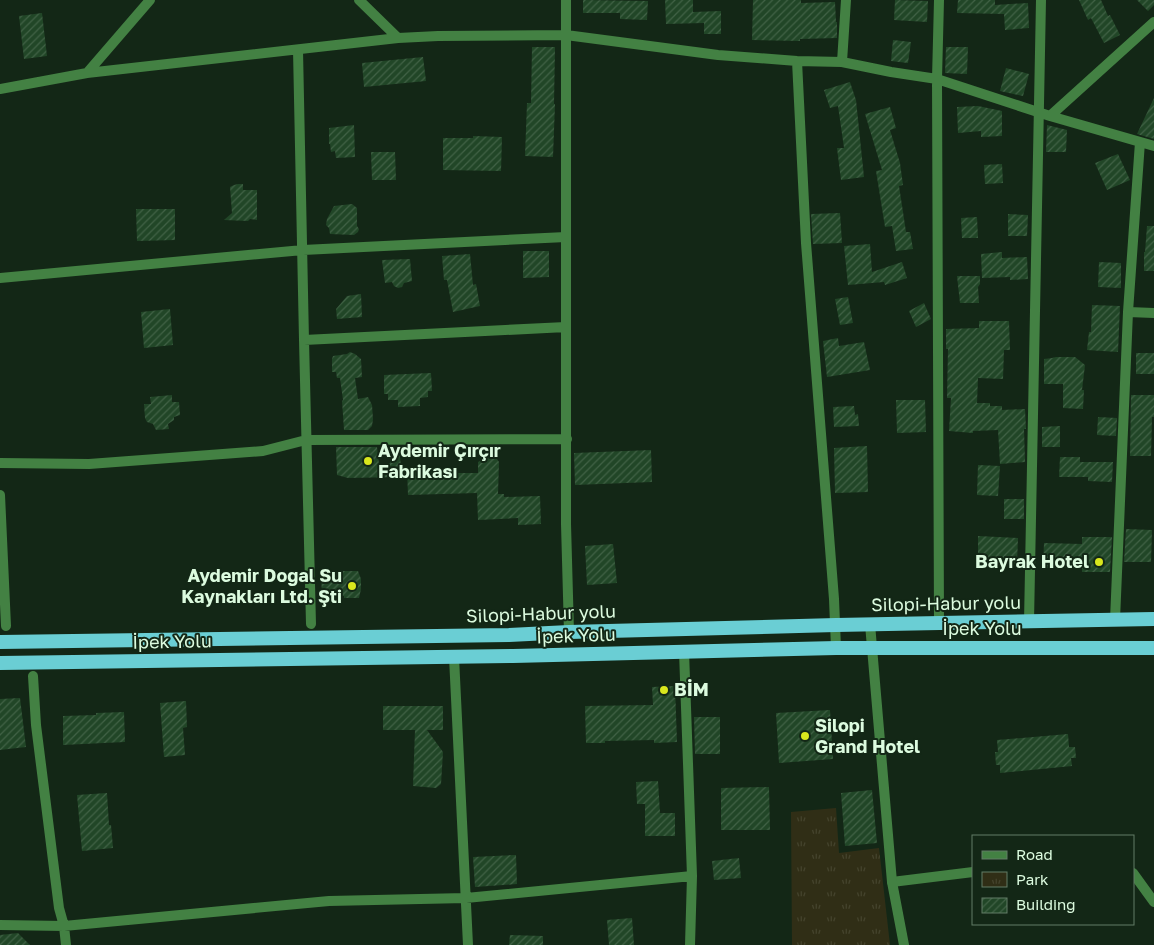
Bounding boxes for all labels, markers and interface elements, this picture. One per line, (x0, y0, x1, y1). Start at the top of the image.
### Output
place label: Aydemir Çırçır Fabrikası (378, 439, 501, 482)
marker: Aydemir Çırçır Fabrikası (362, 455, 374, 467)
place label: Bayrak Hotel (975, 550, 1089, 572)
marker: Bayrak Hotel (1093, 556, 1105, 568)
place label: Aydemir Doğal Su Kaynakları Ltd. Şti (181, 564, 342, 607)
marker: Aydemir Doğal Su Kaynakları Ltd. Şti (346, 580, 358, 592)
street label: Silopi-Habur yolu (871, 591, 1021, 615)
street label: Silopi-Habur yolu (466, 599, 616, 627)
street label: İpek Yolu (942, 617, 1022, 639)
street label: İpek Yolu (536, 623, 616, 647)
street label: İpek Yolu (132, 629, 212, 653)
place label: BİM (674, 678, 709, 700)
marker: BİM (658, 684, 670, 696)
place label: Silopi Grand Hotel (815, 714, 920, 757)
marker: Silopi Grand Hotel (799, 730, 811, 742)
legend (972, 835, 1134, 925)
text: Road (1016, 845, 1053, 863)
text: Park (1016, 870, 1049, 888)
text: Building (1016, 895, 1076, 913)

